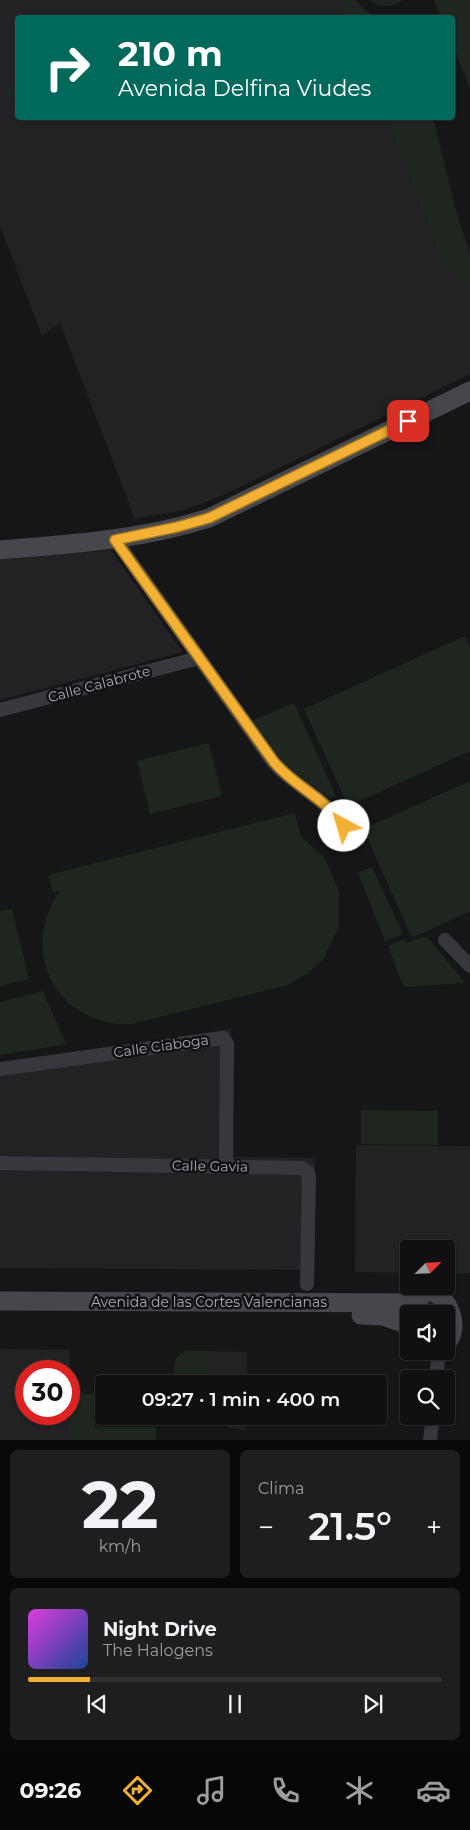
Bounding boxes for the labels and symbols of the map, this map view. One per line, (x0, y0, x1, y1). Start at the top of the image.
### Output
pin (387, 400, 429, 442)
street label: Calle Calabrote (46, 662, 152, 706)
position arrow (317, 799, 369, 851)
street label: Calle Ciaboga (112, 1030, 210, 1062)
street label: Calle Gavia (172, 1156, 248, 1176)
north arrow (400, 1240, 455, 1295)
street label: Avenida de las Cortes Valencianas (91, 1293, 327, 1311)
speed limit sign: 30 (15, 1360, 80, 1425)

